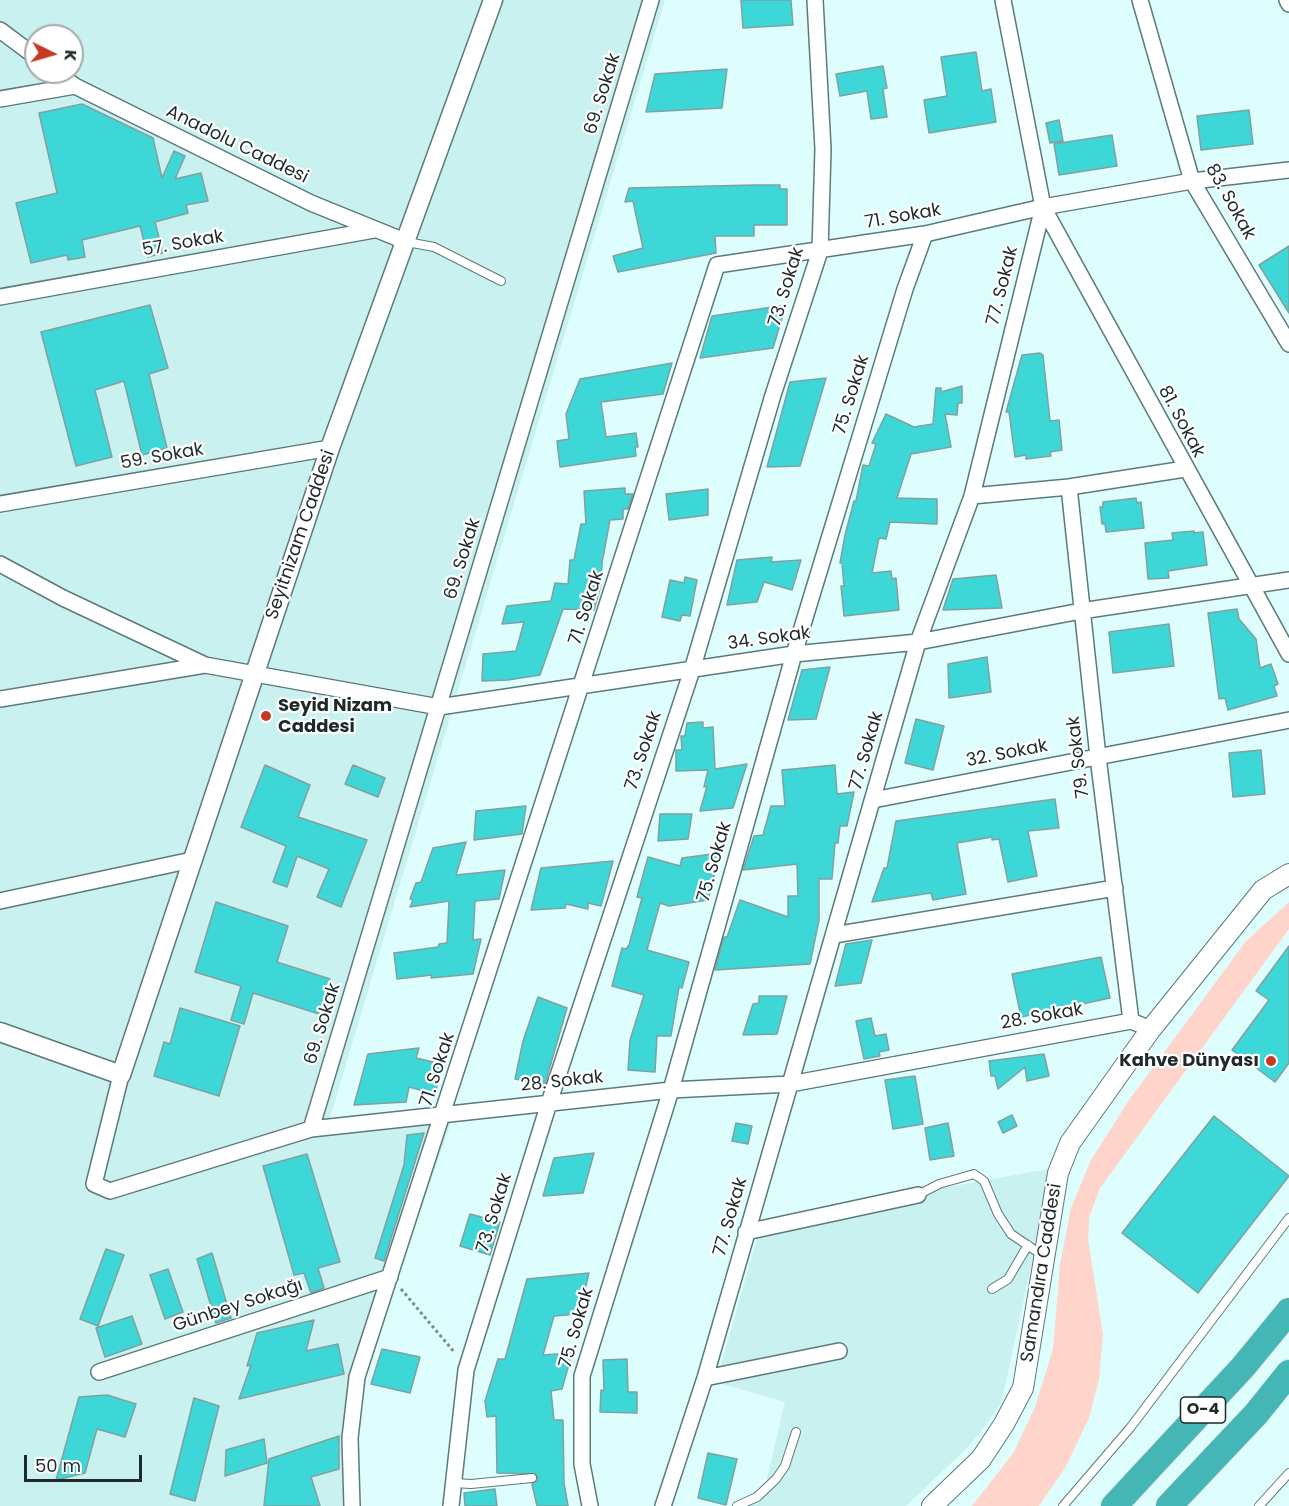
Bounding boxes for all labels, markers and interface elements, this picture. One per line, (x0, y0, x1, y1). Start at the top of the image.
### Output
north arrow (24, 24, 84, 84)
text: K (58, 49, 82, 62)
street label: 69. Sokak (580, 51, 626, 137)
street label: Anadolu Caddesi (162, 101, 312, 189)
street label: 83. Sokak (1200, 160, 1260, 244)
street label: 71. Sokak (863, 200, 943, 234)
street label: 57. Sokak (140, 226, 226, 262)
street label: 77. Sokak (983, 244, 1023, 328)
street label: 73. Sokak (765, 245, 809, 329)
street label: 75. Sokak (830, 352, 874, 438)
street label: 81. Sokak (1153, 382, 1209, 462)
street label: 59. Sokak (119, 439, 205, 475)
street label: Seyitnizam Caddesi (262, 447, 340, 623)
street label: 69. Sokak (440, 516, 486, 602)
street label: 71. Sokak (565, 568, 609, 648)
street label: 34. Sokak (726, 623, 812, 655)
place label: Seyid Nizam Caddesi (278, 695, 392, 738)
marker: Seyid Nizam Caddesi (259, 709, 273, 723)
street label: 73. Sokak (621, 709, 667, 793)
street label: 77. Sokak (845, 709, 889, 793)
street label: 79. Sokak (1063, 715, 1095, 799)
street label: 32. Sokak (965, 736, 1049, 772)
street label: 75. Sokak (693, 819, 737, 905)
street label: 69. Sokak (300, 981, 346, 1067)
street label: 28. Sokak (999, 999, 1085, 1035)
street label: 71. Sokak (416, 1030, 460, 1110)
place label: Kahve Dünyası (1119, 1050, 1259, 1072)
marker: Kahve Dünyası (1264, 1054, 1278, 1068)
street label: 28. Sokak (520, 1067, 604, 1097)
street label: 73. Sokak (473, 1171, 517, 1255)
street label: 77. Sokak (709, 1175, 753, 1259)
street label: Samandıra Caddesi (1017, 1182, 1067, 1364)
street label: Günbey Sokağı (170, 1275, 306, 1337)
street label: 75. Sokak (555, 1285, 599, 1371)
road number: O-4 (1180, 1397, 1226, 1423)
scale bar (27, 1443, 146, 1481)
text: 50 m (35, 1453, 81, 1478)

